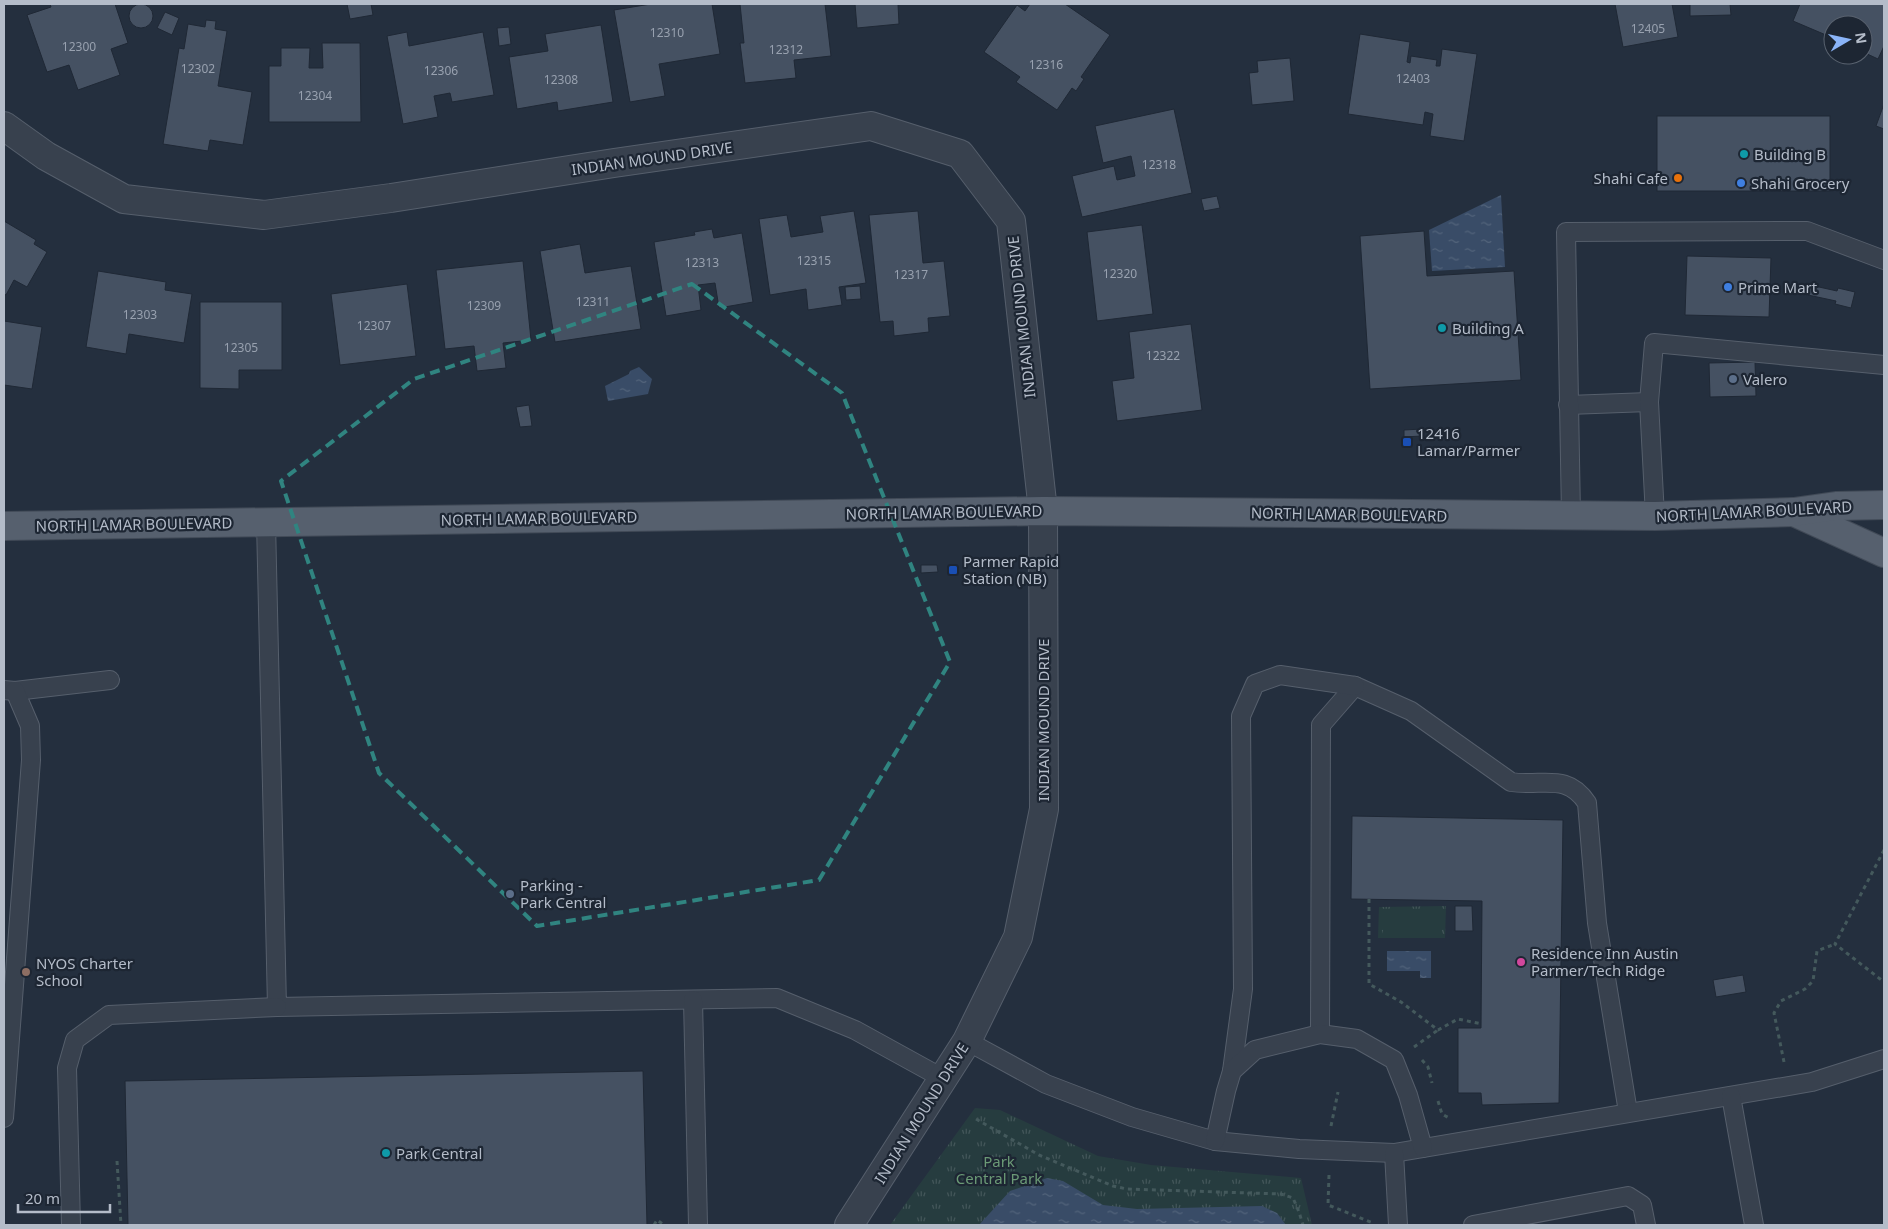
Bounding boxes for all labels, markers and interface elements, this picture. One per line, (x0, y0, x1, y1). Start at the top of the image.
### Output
north arrow (1823, 15, 1873, 65)
house number: 12405 (1631, 20, 1665, 37)
house number: 12310 (650, 24, 684, 41)
text: N (1851, 31, 1872, 45)
house number: 12300 (62, 38, 96, 55)
house number: 12312 (769, 41, 803, 58)
house number: 12316 (1029, 56, 1063, 73)
house number: 12302 (181, 60, 215, 77)
house number: 12306 (424, 62, 458, 79)
house number: 12403 (1396, 70, 1430, 87)
house number: 12308 (544, 71, 578, 88)
house number: 12304 (298, 87, 332, 104)
street label: INDIAN MOUND DRIVE (570, 137, 734, 179)
place label: Building B (1754, 144, 1826, 164)
marker: Building B (1738, 148, 1750, 160)
house number: 12318 (1142, 156, 1176, 173)
place label: Shahi Cafe (1594, 168, 1668, 188)
marker: Shahi Cafe (1672, 172, 1684, 184)
place label: Shahi Grocery (1751, 173, 1850, 193)
marker: Shahi Grocery (1735, 177, 1747, 189)
street label: INDIAN MOUND DRIVE (1003, 235, 1039, 399)
house number: 12315 (797, 252, 831, 269)
house number: 12313 (685, 254, 719, 271)
house number: 12320 (1103, 265, 1137, 282)
house number: 12317 (894, 266, 928, 283)
place label: Prime Mart (1738, 277, 1818, 297)
marker: Prime Mart (1722, 281, 1734, 293)
house number: 12311 (576, 293, 610, 310)
house number: 12309 (467, 297, 501, 314)
house number: 12303 (123, 306, 157, 323)
house number: 12307 (357, 317, 391, 334)
place label: Building A (1452, 318, 1524, 338)
marker: Building A (1436, 322, 1448, 334)
house number: 12305 (224, 339, 258, 356)
house number: 12322 (1146, 347, 1180, 364)
place label: Valero (1743, 369, 1787, 389)
marker: Valero (1727, 373, 1739, 385)
place label: 12416 Lamar/Parmer (1417, 423, 1520, 460)
marker: 12416 Lamar/Parmer (1401, 436, 1413, 448)
street label: NORTH LAMAR BOULEVARD (1655, 496, 1853, 526)
street label: NORTH LAMAR BOULEVARD (846, 500, 1042, 524)
street label: NORTH LAMAR BOULEVARD (1251, 502, 1447, 526)
street label: NORTH LAMAR BOULEVARD (441, 506, 637, 530)
street label: NORTH LAMAR BOULEVARD (36, 512, 232, 536)
place label: Parmer Rapid Station (NB) (963, 551, 1059, 588)
marker: Parmer Rapid Station (NB) (947, 564, 959, 576)
street label: INDIAN MOUND DRIVE (1033, 639, 1053, 801)
place label: Parking - Park Central (520, 875, 606, 912)
marker: Parking - Park Central (504, 888, 516, 900)
place label: Residence Inn Austin Parmer/Tech Ridge (1531, 943, 1678, 980)
place label: NYOS Charter School (36, 953, 133, 990)
marker: Residence Inn Austin Parmer/Tech Ridge (1515, 956, 1527, 968)
marker: NYOS Charter School (20, 966, 32, 978)
street label: INDIAN MOUND DRIVE (869, 1039, 973, 1187)
place label: Park Central (396, 1143, 482, 1163)
marker: Park Central (380, 1147, 392, 1159)
park label: Park Central Park (956, 1151, 1042, 1188)
scale bar (18, 1182, 110, 1214)
text: 20 m (25, 1188, 60, 1208)

